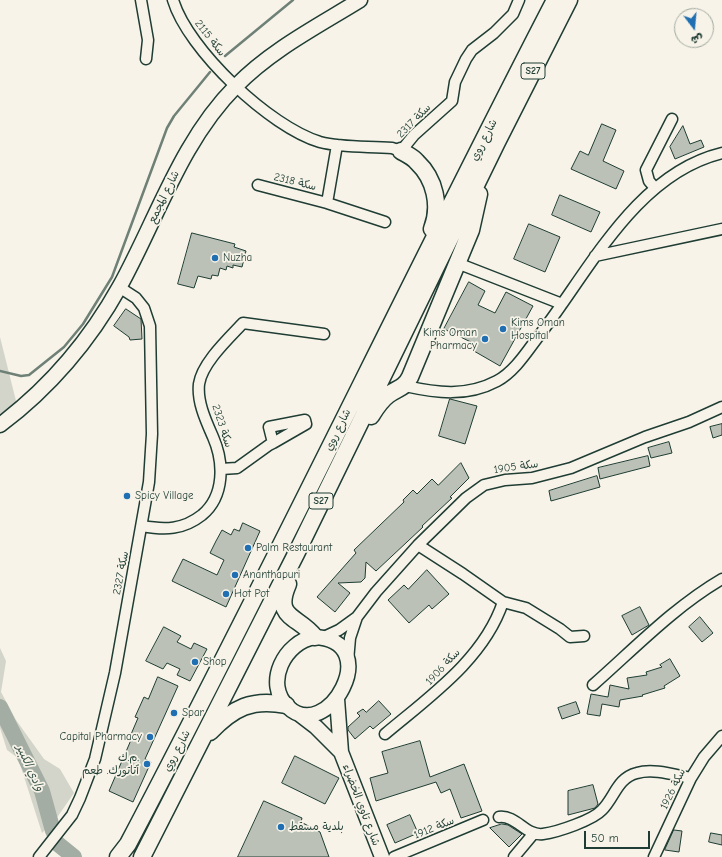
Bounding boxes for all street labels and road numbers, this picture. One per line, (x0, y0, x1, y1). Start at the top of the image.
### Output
street label: سكة 2115 (192, 17, 228, 59)
road number: S27 (521, 63, 545, 79)
street label: سكة 2317 (394, 101, 434, 141)
street label: شارع روي (468, 117, 500, 163)
street label: شارع المجمع (146, 169, 182, 225)
street label: سكة 2318 (272, 170, 318, 194)
street label: سكة 2323 (209, 403, 235, 449)
street label: شارع روي (322, 407, 354, 453)
street label: سكة 1905 (493, 457, 539, 477)
road number: S27 (309, 493, 333, 509)
street label: سكة 2327 (110, 550, 132, 596)
street label: سكة 1906 (423, 646, 463, 688)
street label: شارع روي (161, 728, 193, 774)
street label: شارع تاوي الخضراء (339, 762, 383, 848)
street label: سكة 1926 (657, 766, 689, 812)
street label: سكة 1912 (412, 814, 456, 842)

